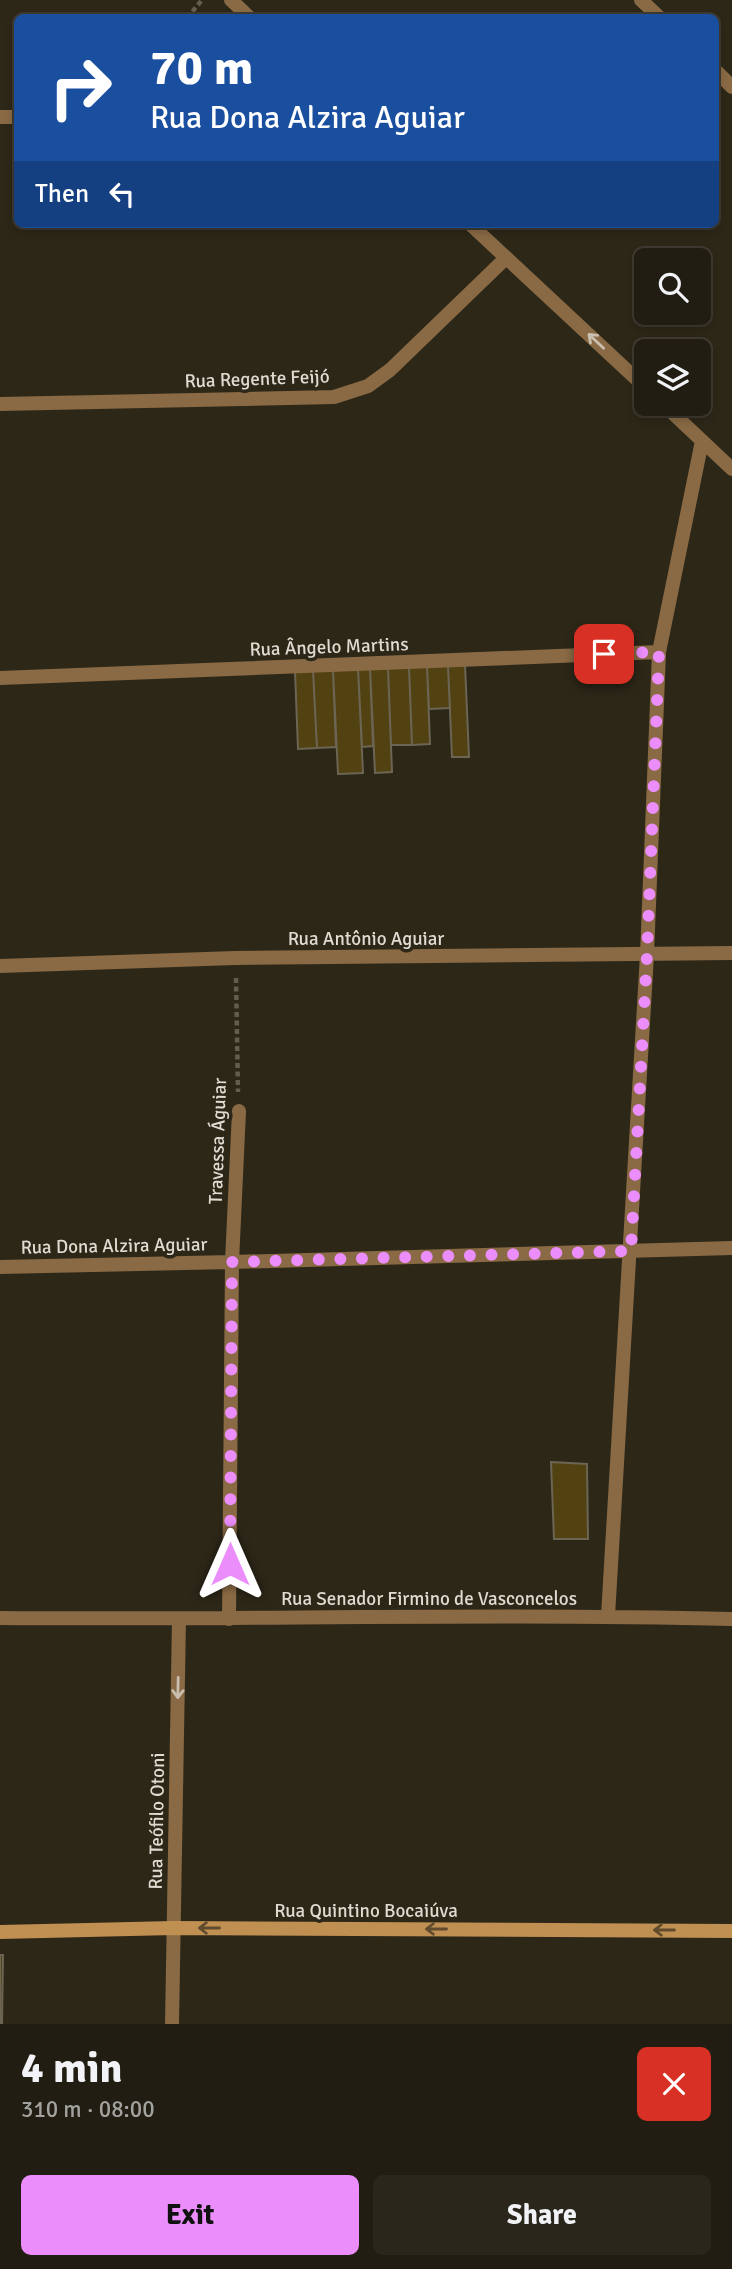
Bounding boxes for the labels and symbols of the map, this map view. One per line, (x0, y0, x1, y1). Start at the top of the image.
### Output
one-way arrow (588, 333, 605, 350)
street label: Rua Regente Feijó (184, 364, 330, 394)
pin (574, 624, 634, 684)
street label: Rua Ângelo Martins (249, 632, 409, 662)
street label: Rua Antônio Aguiar (288, 927, 444, 951)
street label: Travessa Águiar (204, 1077, 232, 1205)
street label: Rua Dona Alzira Aguiar (20, 1232, 208, 1260)
position arrow (193, 1527, 267, 1601)
street label: Rua Senador Firmino de Vasconcelos (281, 1587, 577, 1611)
one-way arrow (171, 1676, 185, 1699)
street label: Rua Teófilo Otoni (144, 1752, 170, 1890)
street label: Rua Quintino Bocaiúva (274, 1899, 458, 1923)
one-way arrow (198, 1921, 221, 1935)
one-way arrow (425, 1922, 448, 1936)
one-way arrow (653, 1923, 676, 1937)

